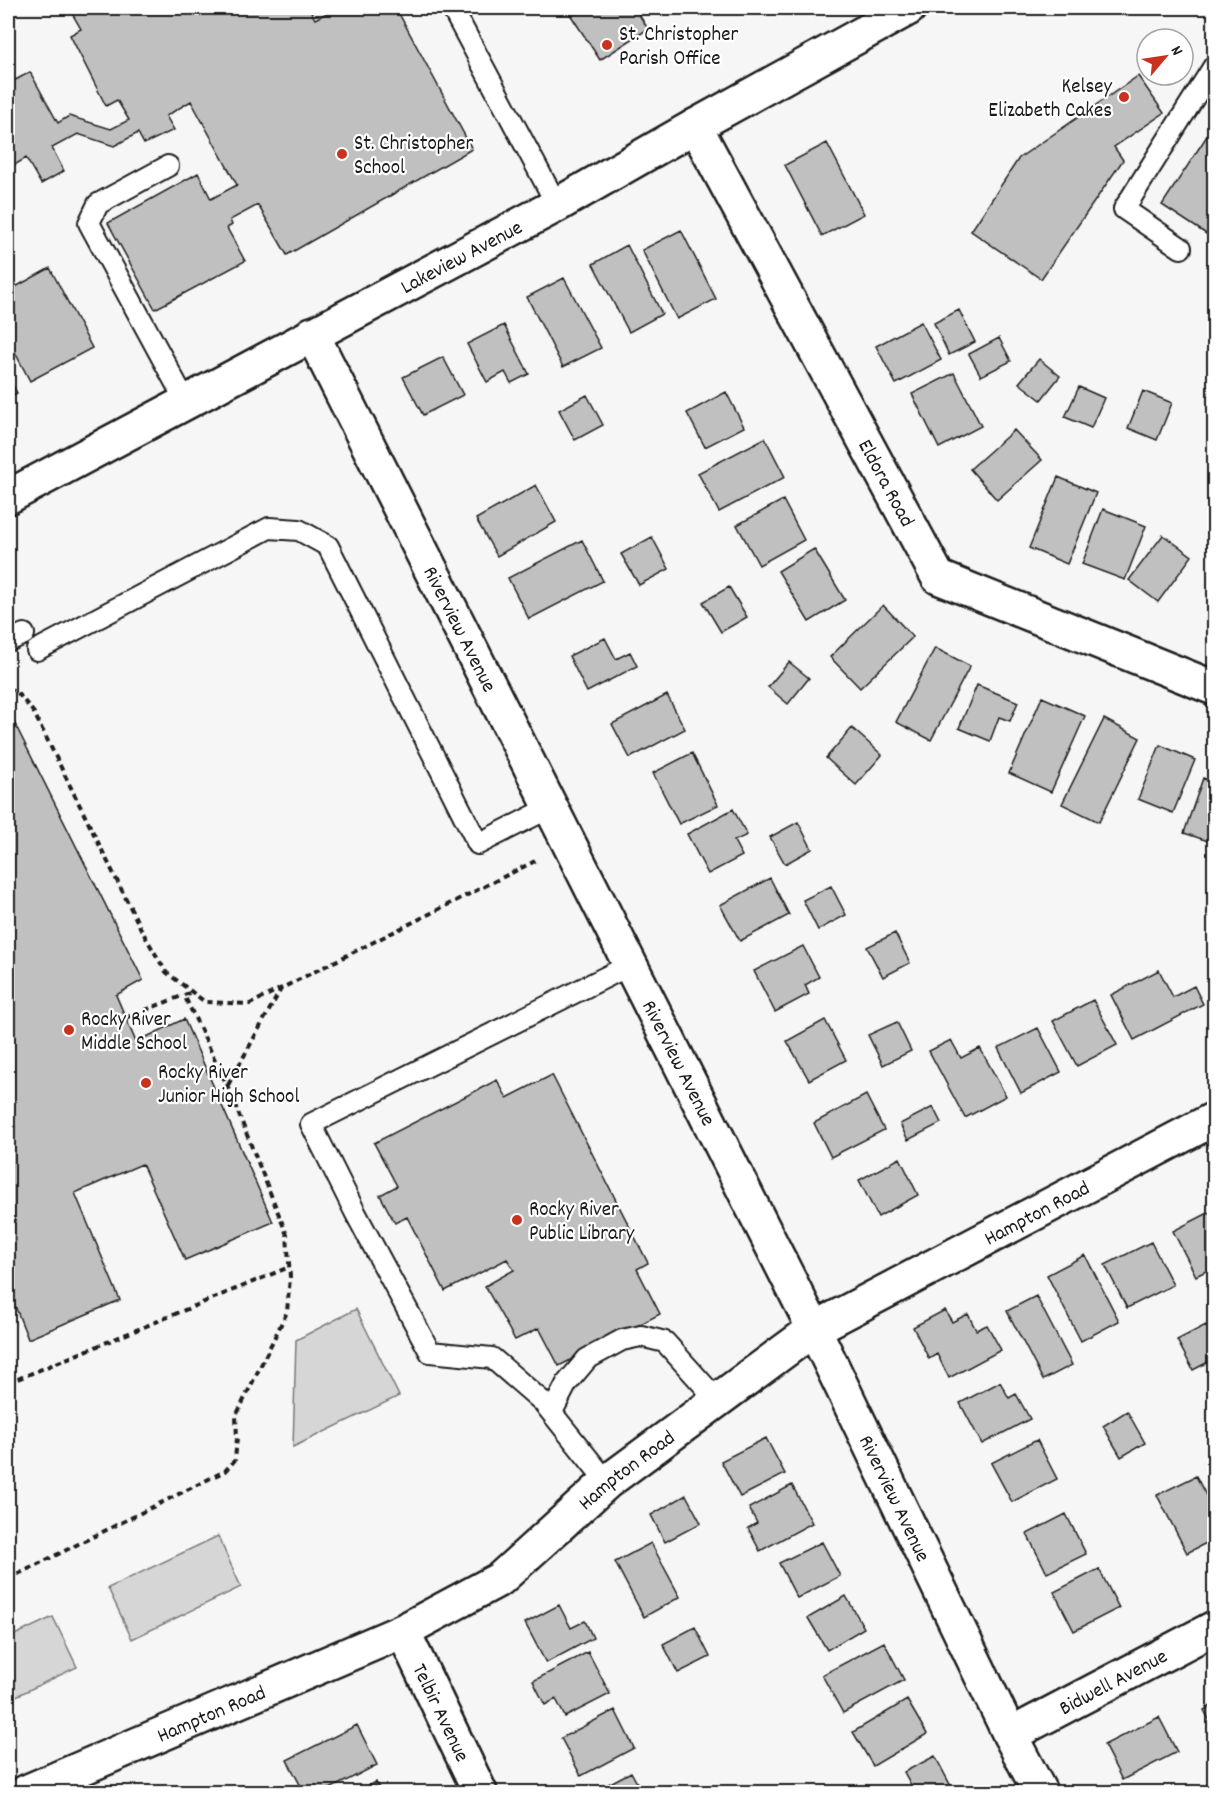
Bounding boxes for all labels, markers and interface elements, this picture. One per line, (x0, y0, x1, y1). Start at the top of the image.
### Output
place label: St. Christopher Parish Office (619, 21, 738, 75)
north arrow (1135, 27, 1195, 87)
marker: St. Christopher Parish Office (600, 38, 614, 52)
text: N (1164, 42, 1188, 60)
place label: Kelsey Elizabeth Cakes (988, 73, 1112, 127)
marker: Kelsey Elizabeth Cakes (1117, 90, 1131, 104)
place label: St. Christopher School (354, 130, 473, 184)
marker: St. Christopher School (335, 147, 349, 161)
street label: Lakeview Avenue (396, 214, 529, 303)
street label: Eldora Road (849, 435, 920, 533)
street label: Riverview Avenue (414, 562, 502, 698)
street label: Riverview Avenue (633, 996, 721, 1132)
place label: Rocky River Middle School (81, 1006, 187, 1060)
marker: Rocky River Middle School (62, 1023, 76, 1037)
place label: Rocky River Junior High School (158, 1059, 299, 1113)
marker: Rocky River Junior High School (139, 1076, 153, 1090)
street label: Hampton Road (980, 1175, 1096, 1255)
place label: Rocky River Public Library (529, 1196, 635, 1250)
marker: Rocky River Public Library (510, 1213, 524, 1227)
street label: Hampton Road (573, 1425, 682, 1519)
street label: Riverview Avenue (849, 1431, 936, 1568)
street label: Bidwell Avenue (1055, 1643, 1174, 1725)
street label: Telbir Avenue (403, 1659, 475, 1768)
street label: Hampton Road (153, 1679, 271, 1752)

